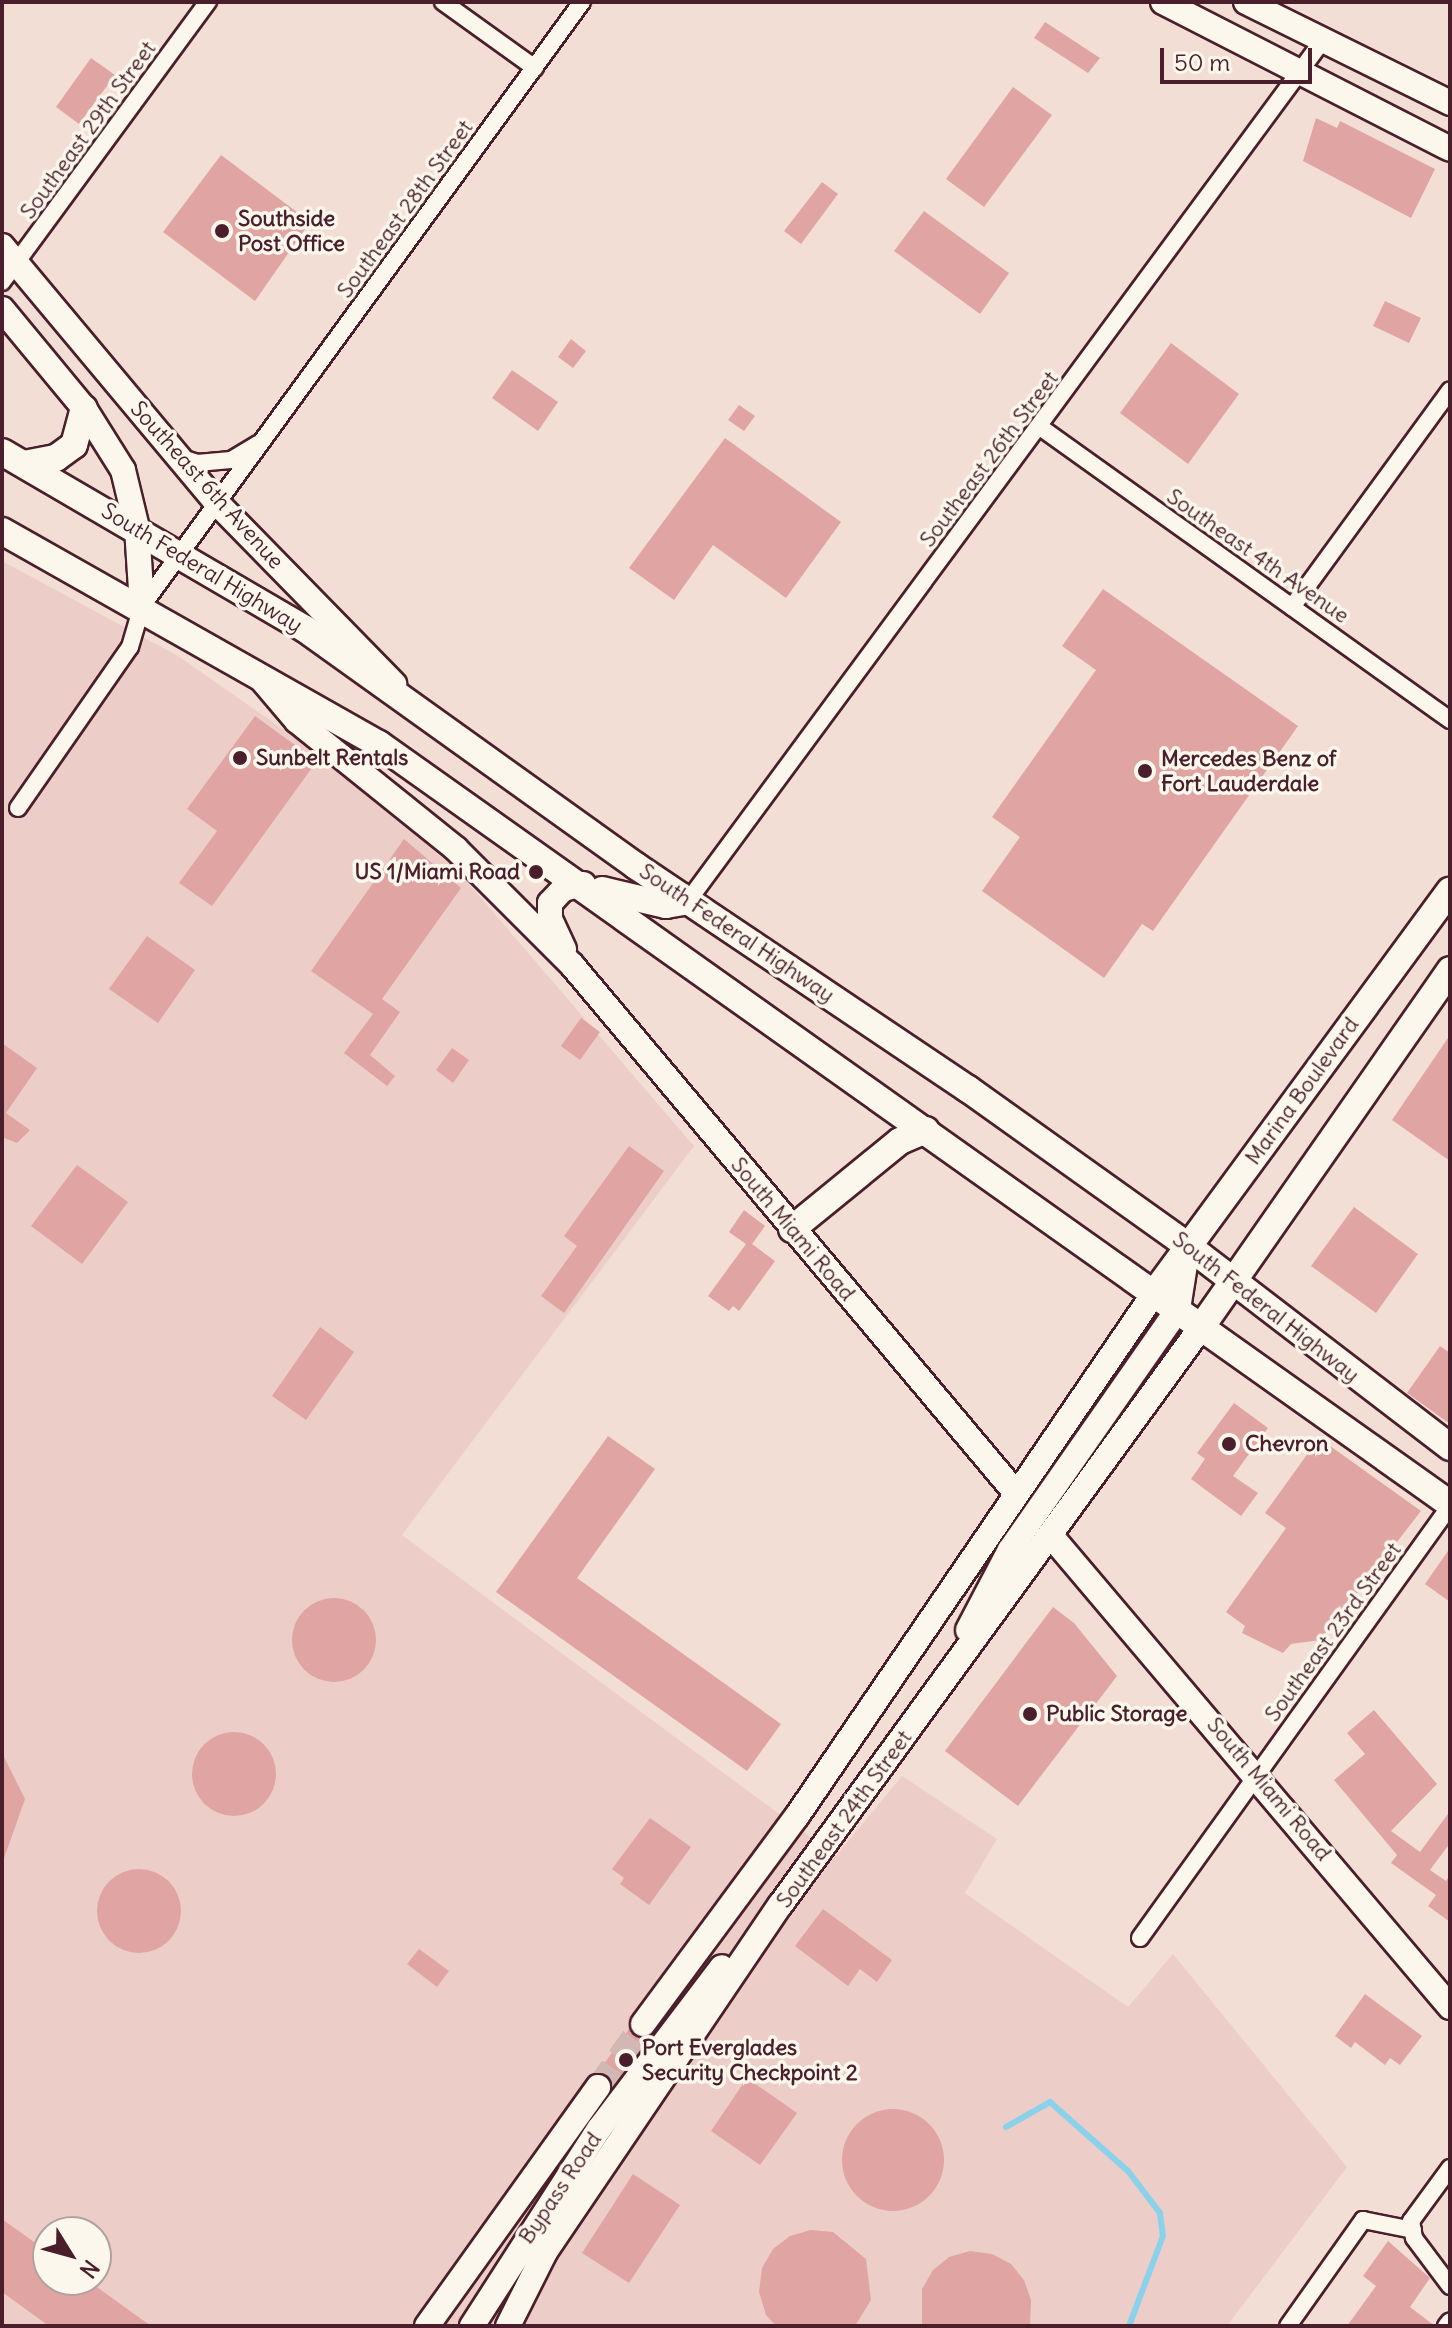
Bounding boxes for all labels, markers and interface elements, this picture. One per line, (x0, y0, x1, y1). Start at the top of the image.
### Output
scale bar (1164, 32, 1316, 82)
street label: Southeast 29th Street (15, 36, 161, 224)
text: 50 m (1174, 47, 1230, 77)
street label: Southeast 28th Street (332, 115, 478, 303)
place label: Southside Post Office (238, 205, 345, 256)
marker: Southside Post Office (213, 222, 231, 240)
street label: Southeast 26th Street (914, 366, 1064, 552)
street label: Southeast 6th Avenue (125, 396, 289, 574)
street label: Southeast 4th Avenue (1162, 483, 1354, 629)
street label: South Federal Highway (97, 498, 307, 638)
place label: Sunbelt Rentals (256, 745, 408, 771)
place label: Mercedes Benz of Fort Lauderdale (1161, 745, 1336, 796)
marker: Sunbelt Rentals (231, 749, 249, 767)
marker: Mercedes Benz of Fort Lauderdale (1136, 762, 1154, 780)
street label: South Federal Highway (634, 858, 840, 1008)
place label: US 1/Miami Road (354, 859, 520, 885)
marker: US 1/Miami Road (527, 863, 545, 881)
street label: Marina Boulevard (1240, 1012, 1364, 1170)
street label: South Miami Road (725, 1152, 861, 1306)
street label: South Federal Highway (1167, 1226, 1365, 1388)
place label: Chevron (1245, 1431, 1329, 1457)
marker: Chevron (1220, 1435, 1238, 1453)
street label: Southeast 23rd Street (1259, 1537, 1407, 1727)
place label: Public Storage (1046, 1701, 1187, 1727)
marker: Public Storage (1021, 1705, 1039, 1723)
street label: South Miami Road (1201, 1712, 1337, 1866)
street label: Southeast 24th Street (771, 1725, 917, 1913)
place label: Port Everglades Security Checkpoint 2 (642, 2034, 858, 2086)
marker: Port Everglades Security Checkpoint 2 (617, 2051, 635, 2069)
street label: Bypass Road (513, 2127, 607, 2249)
north arrow (32, 2216, 112, 2296)
text: N (74, 2255, 105, 2284)

